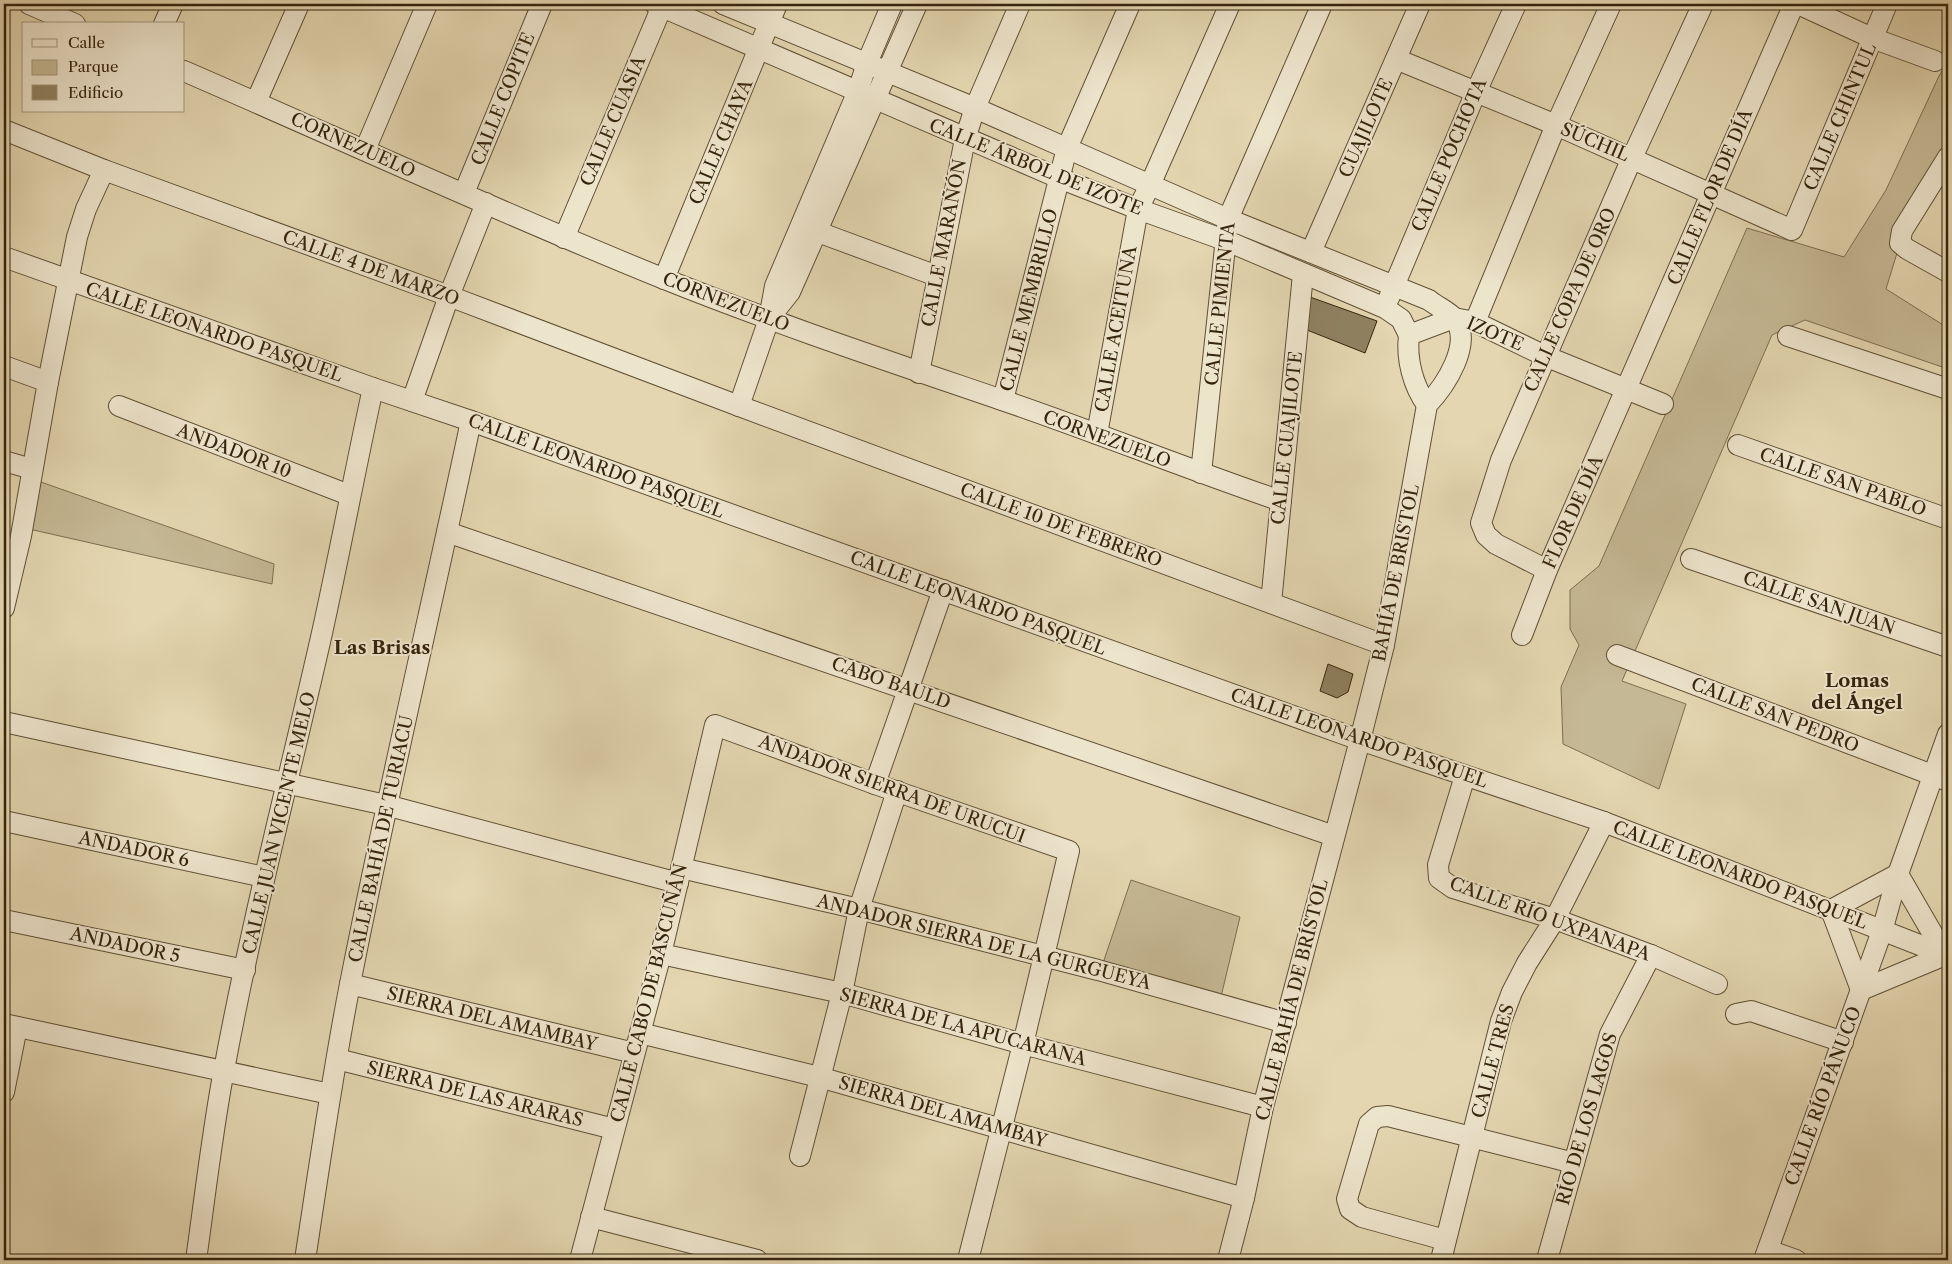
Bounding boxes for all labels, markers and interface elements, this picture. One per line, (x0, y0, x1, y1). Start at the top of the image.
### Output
legend (22, 22, 185, 112)
street label: CALLE COPITE (466, 29, 540, 169)
text: Calle (68, 33, 105, 52)
street label: CALLE CHINTUL (1799, 40, 1881, 194)
street label: CALLE CUASIA (576, 52, 651, 189)
text: Parque (68, 57, 118, 76)
street label: CALLE POCHOTA (1407, 74, 1492, 235)
street label: CALLE CHAYA (685, 75, 758, 208)
street label: CUAJILOTE (1334, 75, 1398, 181)
text: Edificio (68, 83, 123, 102)
street label: CALLE FLOR DE DÍA (1662, 104, 1757, 289)
street label: CORNEZUELO (287, 108, 419, 182)
street label: CALLE ÁRBOL DE IZOTE (926, 113, 1146, 220)
street label: SÚCHIL (1557, 117, 1633, 166)
street label: CALLE MARAÑÓN (915, 157, 971, 329)
street label: CALLE COPA DE ORO (1519, 204, 1621, 396)
street label: CALLE MEMBRILLO (996, 206, 1062, 394)
street label: CALLE PIMIENTA (1200, 221, 1240, 387)
street label: CALLE 4 DE MARZO (280, 226, 462, 310)
street label: CALLE ACEITUNA (1091, 243, 1142, 414)
street label: CORNEZUELO (659, 268, 793, 336)
street label: CALLE LEONARDO PASQUEL (83, 278, 346, 387)
street label: IZOTE (1463, 312, 1527, 356)
street label: CALLE CUAJILOTE (1267, 350, 1307, 526)
street label: CORNEZUELO (1040, 406, 1174, 472)
street label: CALLE LEONARDO PASQUEL (465, 409, 727, 523)
street label: ANDADOR 10 (173, 419, 294, 483)
street label: CALLE SAN PABLO (1757, 443, 1929, 521)
street label: FLOR DE DÍA (1537, 451, 1608, 572)
street label: CALLE 10 DE FEBRERO (957, 478, 1165, 572)
street label: BAHÍA DE BRISTOL (1367, 482, 1424, 663)
street label: CALLE LEONARDO PASQUEL (847, 546, 1109, 660)
street label: CALLE SAN JUAN (1740, 567, 1898, 639)
district label: Las Brisas (334, 636, 430, 659)
street label: CABO BAULD (829, 652, 953, 714)
district label: Lomas del Ángel (1811, 669, 1903, 714)
street label: CALLE SAN PEDRO (1688, 673, 1862, 757)
street label: CALLE LEONARDO PASQUEL (1228, 684, 1491, 793)
street label: CALLE JUAN VICENTE MELO (238, 689, 320, 956)
street label: CALLE BAHÍA DE TURIACU (343, 713, 418, 965)
street label: ANDADOR SIERRA DE URUCUI (755, 730, 1029, 848)
street label: CALLE LEONARDO PASQUEL (1610, 816, 1870, 934)
street label: ANDADOR 6 (76, 826, 191, 871)
street label: CALLE CABO DE BASCUÑÁN (604, 861, 692, 1125)
street label: CALLE RÍO UXPANAPA (1447, 871, 1654, 966)
street label: CALLE BAHÍA DE BRÍSTOL (1250, 877, 1333, 1123)
street label: ANDADOR SIERRA DE LA GURGUEYA (814, 890, 1154, 994)
street label: ANDADOR 5 (67, 922, 182, 967)
street label: SIERRA DEL AMAMBAY (385, 982, 601, 1056)
street label: SIERRA DE LA APUCARANA (837, 983, 1089, 1071)
street label: CALLE TRES (1467, 1001, 1519, 1121)
street label: CALLE RÍO PÁNUCO (1779, 1003, 1866, 1189)
street label: RÍO DE LOS LAGOS (1551, 1030, 1622, 1208)
street label: SIERRA DE LAS ARARAS (364, 1056, 586, 1132)
street label: SIERRA DEL AMAMBAY (836, 1072, 1051, 1153)

